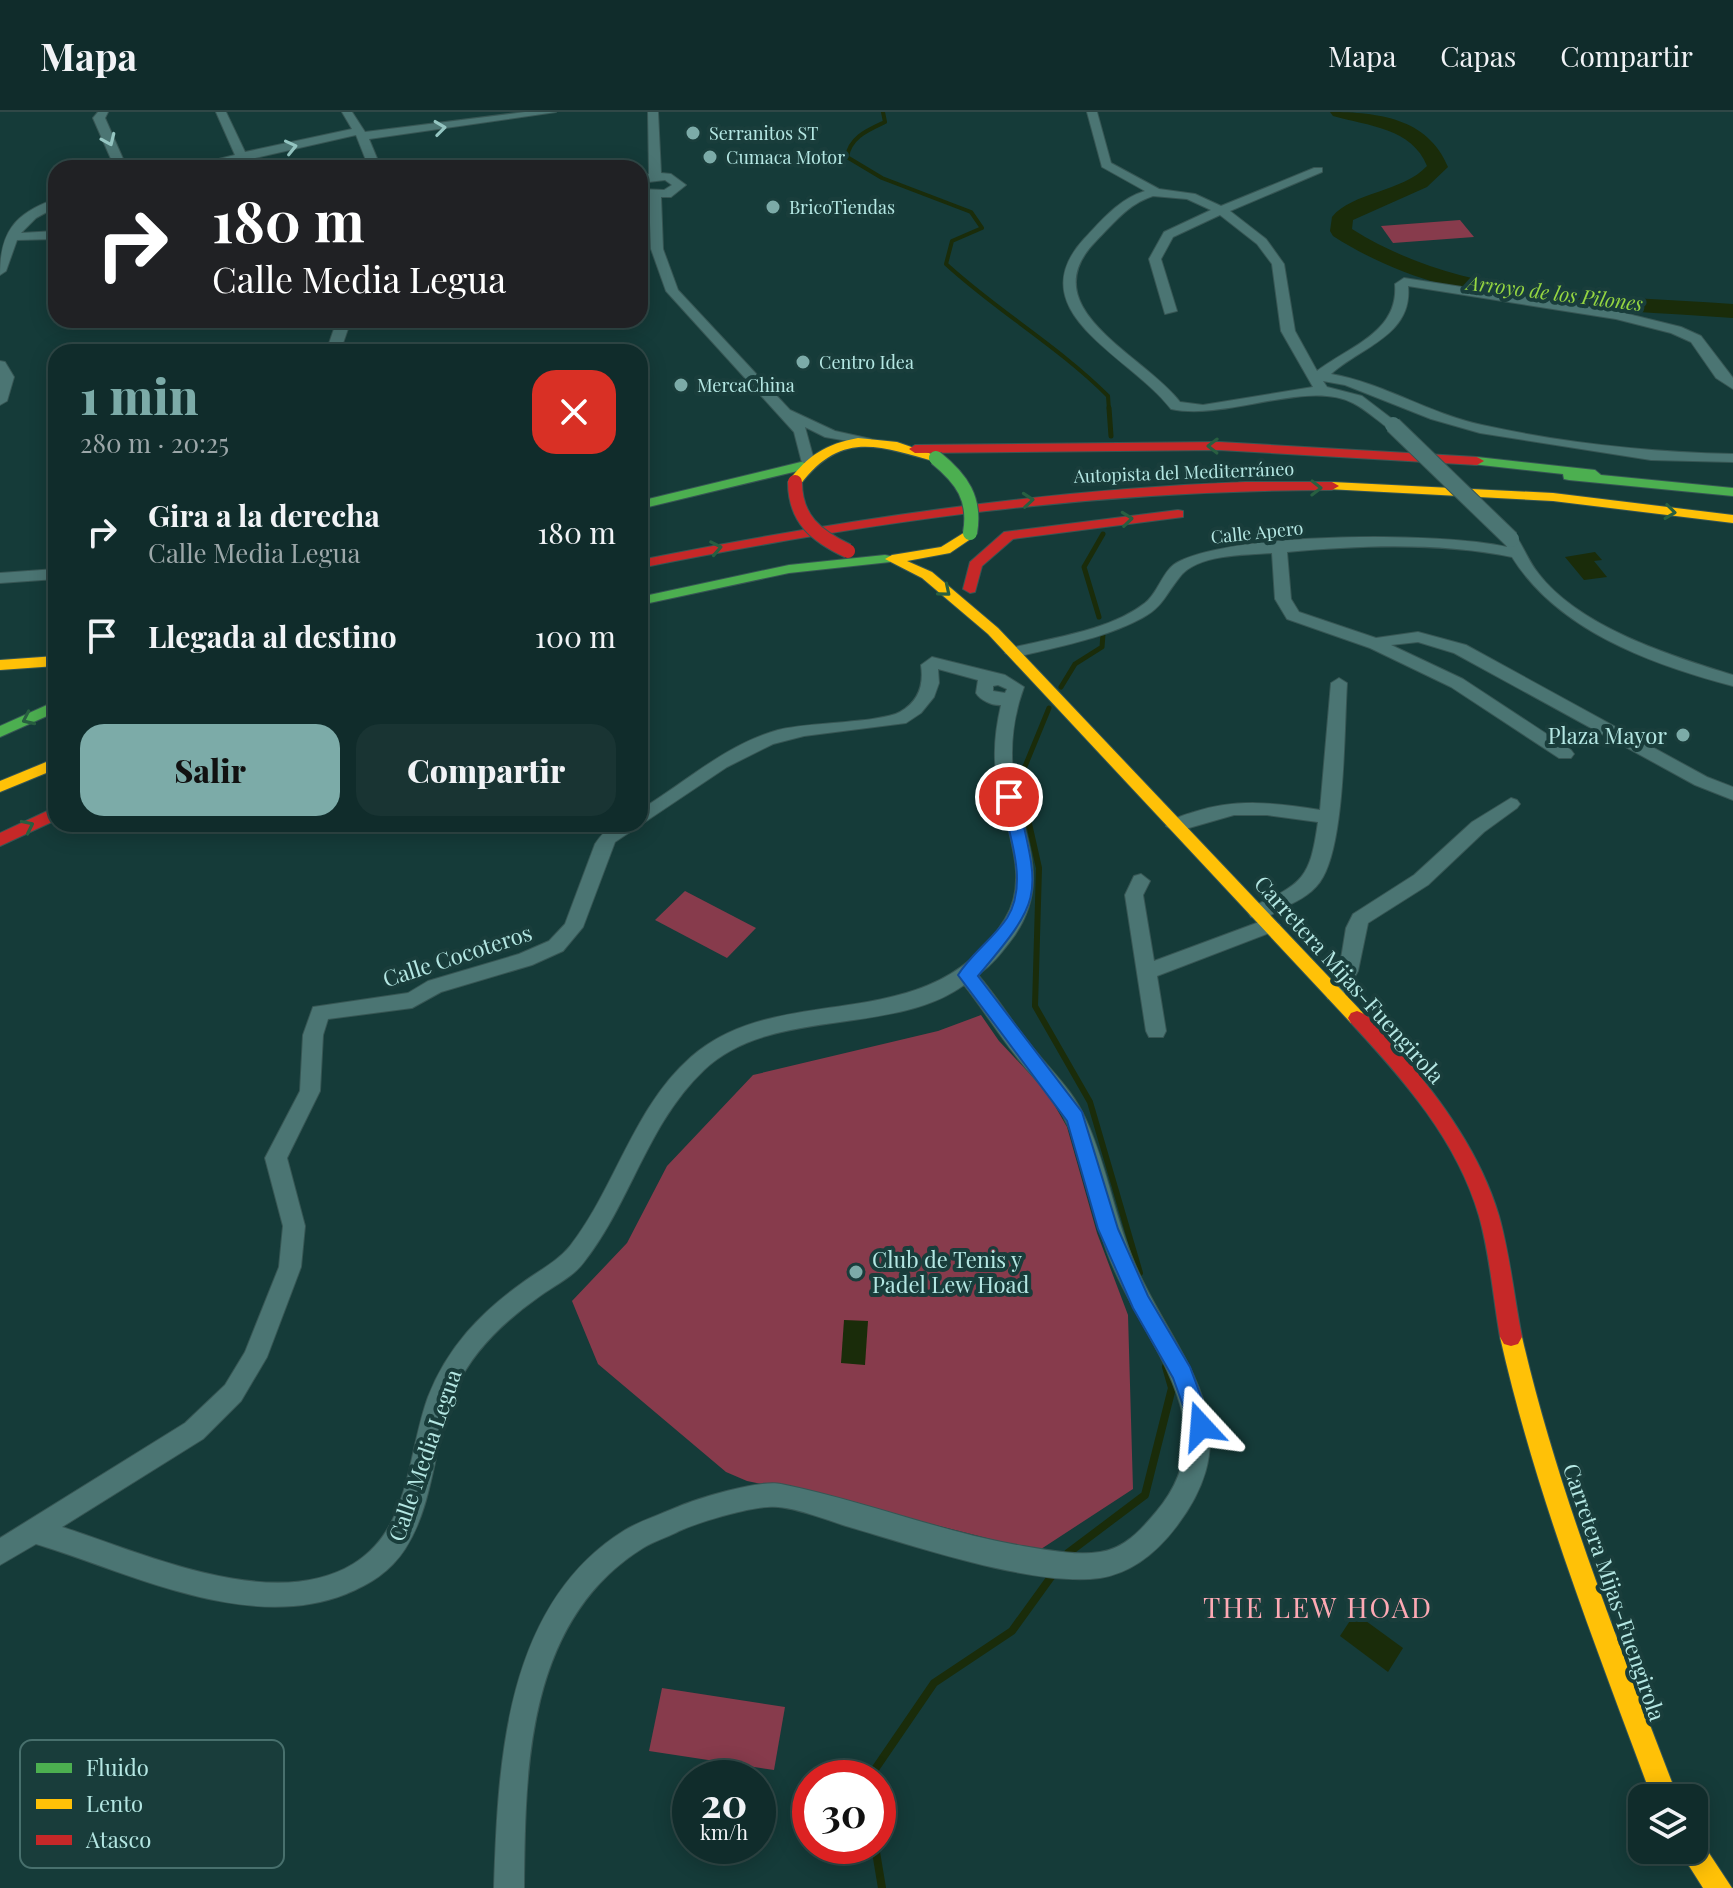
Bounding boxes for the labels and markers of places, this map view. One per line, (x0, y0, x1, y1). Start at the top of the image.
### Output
place label: Serranitos ST (709, 121, 819, 145)
marker: Serranitos ST (684, 124, 702, 142)
place label: Cumaca Motor (726, 145, 845, 169)
marker: Cumaca Motor (701, 148, 719, 166)
place label: BricoTiendas (789, 195, 895, 219)
marker: BricoTiendas (764, 198, 782, 216)
place label: Centro Idea (819, 350, 914, 374)
marker: Centro Idea (794, 353, 812, 371)
place label: MercaChina (697, 373, 795, 397)
marker: MercaChina (672, 376, 690, 394)
place label: Plaza Mayor (1548, 720, 1667, 750)
marker: Plaza Mayor (1674, 726, 1692, 744)
pin (975, 763, 1043, 831)
place label: Club de Tenis y Padel Lew Hoad (872, 1244, 1029, 1299)
marker: Club de Tenis y Padel Lew Hoad (847, 1263, 865, 1281)

